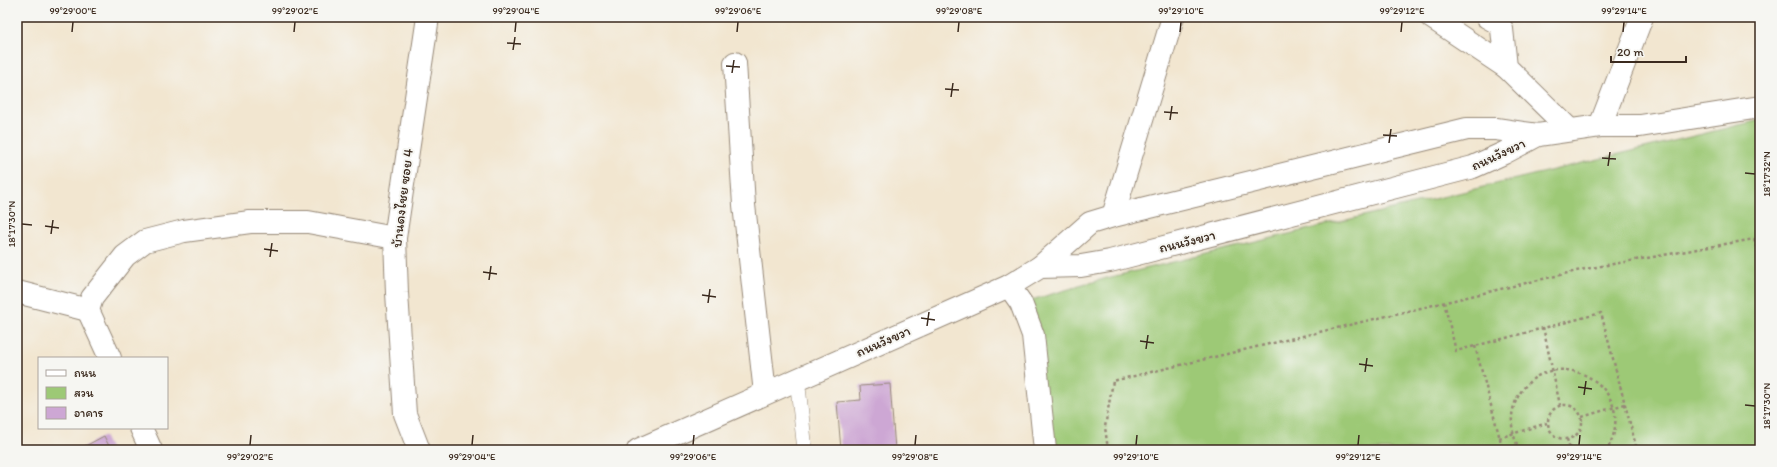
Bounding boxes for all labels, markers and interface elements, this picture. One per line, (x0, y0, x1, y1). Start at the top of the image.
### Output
text: 99°29'00"E (49, 4, 97, 17)
text: 99°29'02"E (272, 4, 319, 17)
text: 99°29'04"E (492, 4, 540, 17)
text: 99°29'06"E (715, 4, 762, 17)
text: 99°29'08"E (936, 4, 983, 17)
text: 99°29'10"E (1158, 4, 1204, 17)
text: 99°29'12"E (1380, 4, 1425, 17)
text: 99°29'14"E (1601, 4, 1647, 17)
scale bar (1611, 38, 1686, 64)
text: 20 m (1617, 45, 1644, 59)
street label: ถนนวังขวา (1468, 135, 1528, 174)
street label: บ้านดงไชย ซอย 4 (388, 147, 417, 249)
text: 18°17'32"N (1760, 151, 1773, 197)
text: 18°17'30"N (5, 200, 18, 247)
street label: ถนนวังขวา (1157, 226, 1217, 257)
street label: ถนนวังขวา (853, 322, 913, 361)
legend (38, 357, 168, 429)
text: ถนน (74, 366, 96, 380)
text: 18°17'30"N (1760, 382, 1773, 429)
text: สวน (74, 386, 94, 400)
text: อาคาร (74, 406, 104, 420)
text: 99°29'02"E (227, 450, 274, 463)
text: 99°29'04"E (448, 450, 496, 463)
text: 99°29'06"E (670, 450, 717, 463)
text: 99°29'08"E (892, 450, 939, 463)
text: 99°29'10"E (1113, 450, 1159, 463)
text: 99°29'12"E (1336, 450, 1381, 463)
text: 99°29'14"E (1556, 450, 1602, 463)

